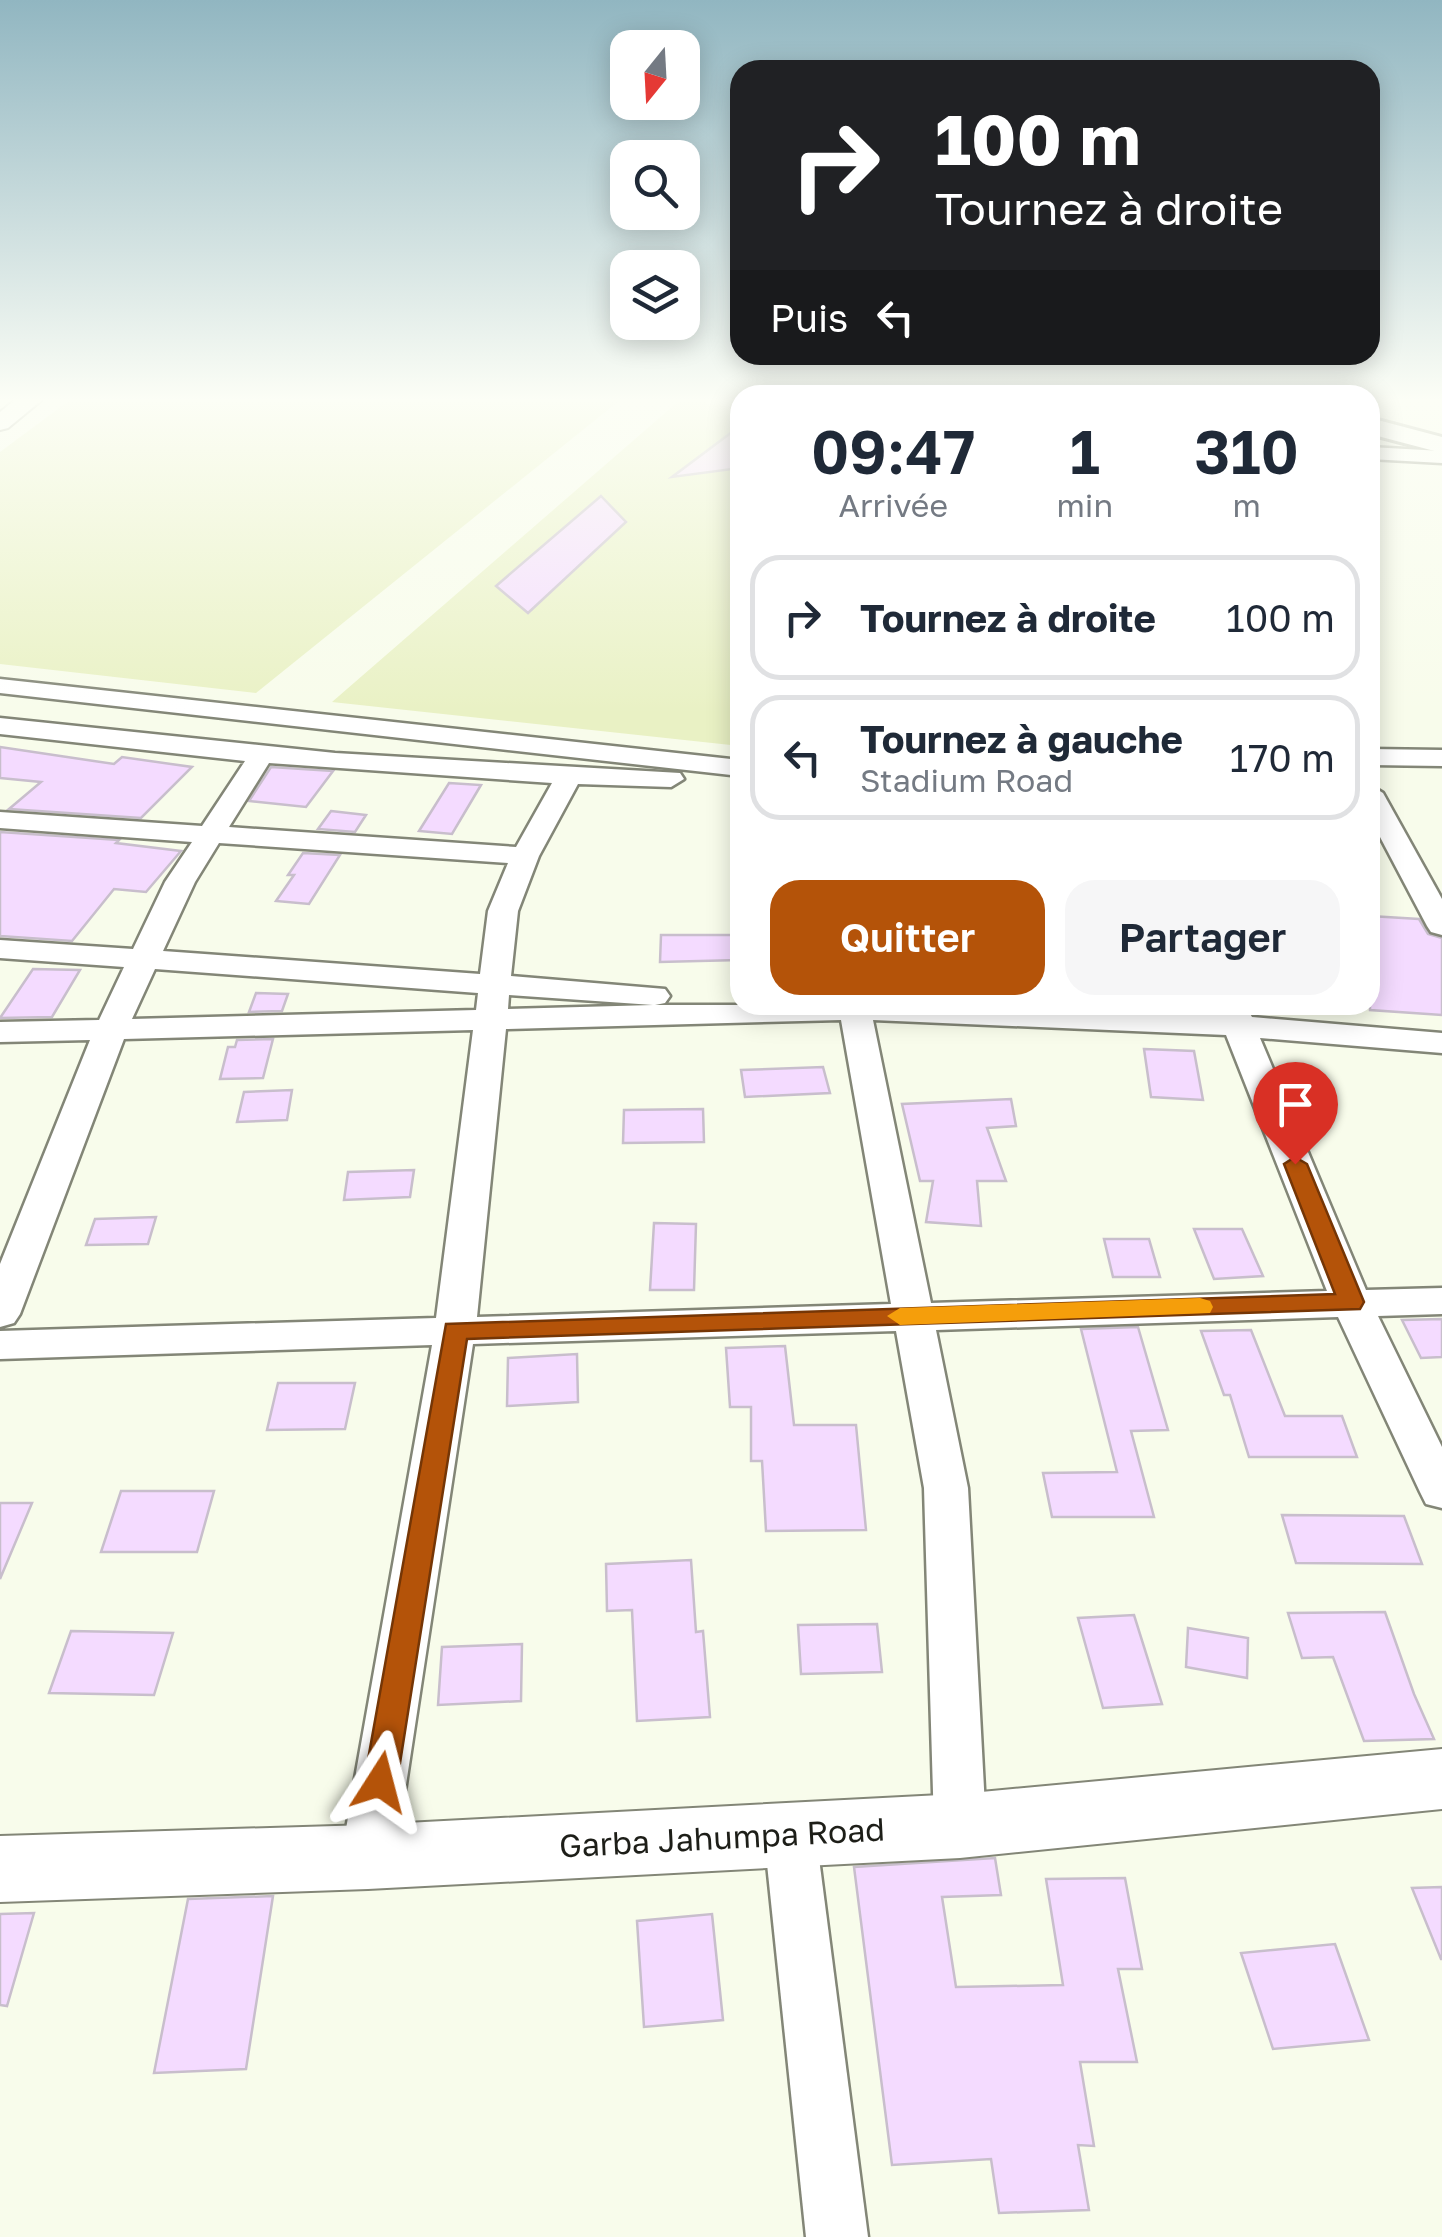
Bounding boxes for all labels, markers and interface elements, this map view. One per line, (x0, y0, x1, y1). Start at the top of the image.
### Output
north arrow (610, 30, 700, 120)
map controls (610, 30, 700, 340)
text: 100 m (935, 96, 1141, 180)
icon: right (770, 100, 900, 230)
button: search (610, 140, 700, 230)
text: Tournez à droite (935, 181, 1283, 235)
button: layers (610, 250, 700, 340)
icon: left (868, 290, 923, 345)
text: Puis (770, 295, 848, 340)
text: 09:47 (811, 415, 976, 487)
text: 1 (1070, 415, 1100, 487)
text: 310 (1194, 415, 1299, 487)
text: Arrivée (839, 486, 948, 524)
text: min (1057, 486, 1113, 524)
text: m (1232, 486, 1261, 524)
icon: right (775, 590, 830, 645)
text: Tournez à droite (860, 595, 1156, 640)
text: 100 m (1226, 595, 1335, 640)
text: Tournez à gauche (860, 716, 1183, 761)
icon: left (775, 730, 830, 785)
text: 170 m (1230, 735, 1335, 780)
text: Stadium Road (860, 761, 1073, 799)
button: Quitter (770, 880, 1045, 995)
button: Partager (1065, 880, 1340, 995)
pin (1253, 1062, 1338, 1165)
icon: arrive (1268, 1077, 1323, 1132)
position arrow (328, 1730, 432, 1834)
street label: Garba Jahumpa Road (558, 1809, 886, 1865)

